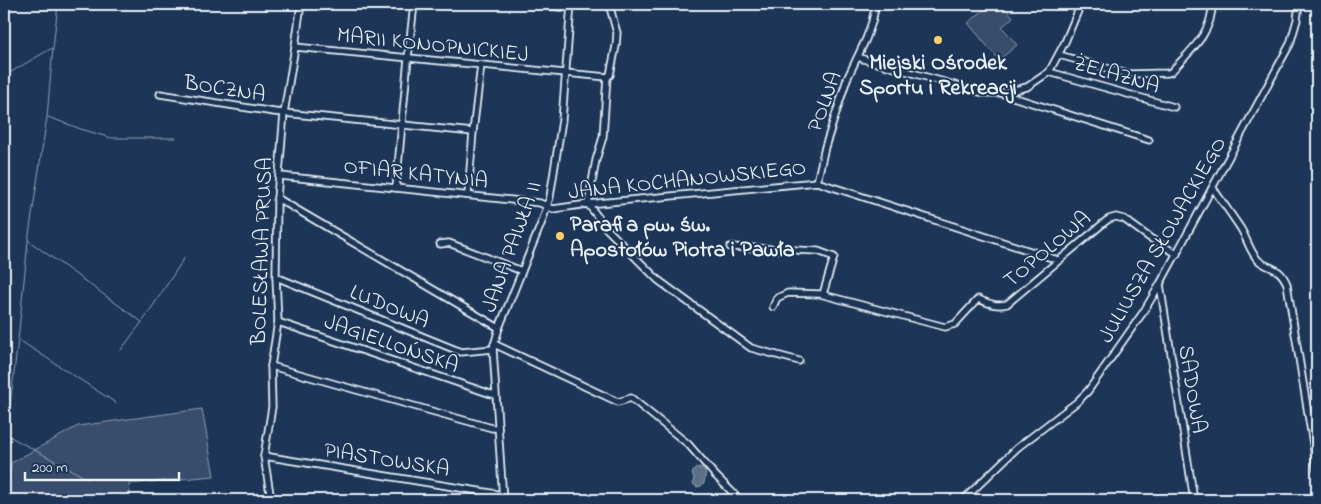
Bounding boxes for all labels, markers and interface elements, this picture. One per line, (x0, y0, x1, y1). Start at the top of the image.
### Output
street label: MARII KONOPNICKIEJ (335, 20, 530, 72)
marker: Miejski Ośrodek Sportu i Rekreacji (932, 34, 944, 46)
place label: Miejski Ośrodek Sportu i Rekreacji (859, 48, 1017, 105)
street label: ŻELAZNA (1069, 48, 1163, 103)
street label: POLNA (800, 67, 852, 137)
street label: BOCZNA (180, 68, 268, 112)
street label: JULIUSZA SŁOWACKIEGO (1091, 131, 1236, 350)
street label: OFIAR KATYNIA (342, 151, 490, 198)
street label: JANA KOCHANOWSKIEGO (567, 153, 808, 209)
street label: BOLESŁAWA PRUSA (244, 157, 282, 347)
street label: JANA PAWŁA II (474, 177, 551, 317)
street label: TOPOLOWA (997, 204, 1099, 297)
place label: Parafia pw. św. Apostołów Piotra i Pawła (570, 210, 795, 267)
marker: Parafia pw. św. Apostołów Piotra i Pawła (554, 230, 566, 242)
street label: LUDOWA (344, 277, 433, 338)
street label: JAGIELLOŃSKA (319, 307, 463, 383)
street label: SADOWA (1168, 343, 1214, 436)
street label: PIASTOWSKA (321, 435, 452, 487)
scale bar (25, 449, 179, 481)
text: 200 m (32, 457, 68, 479)

